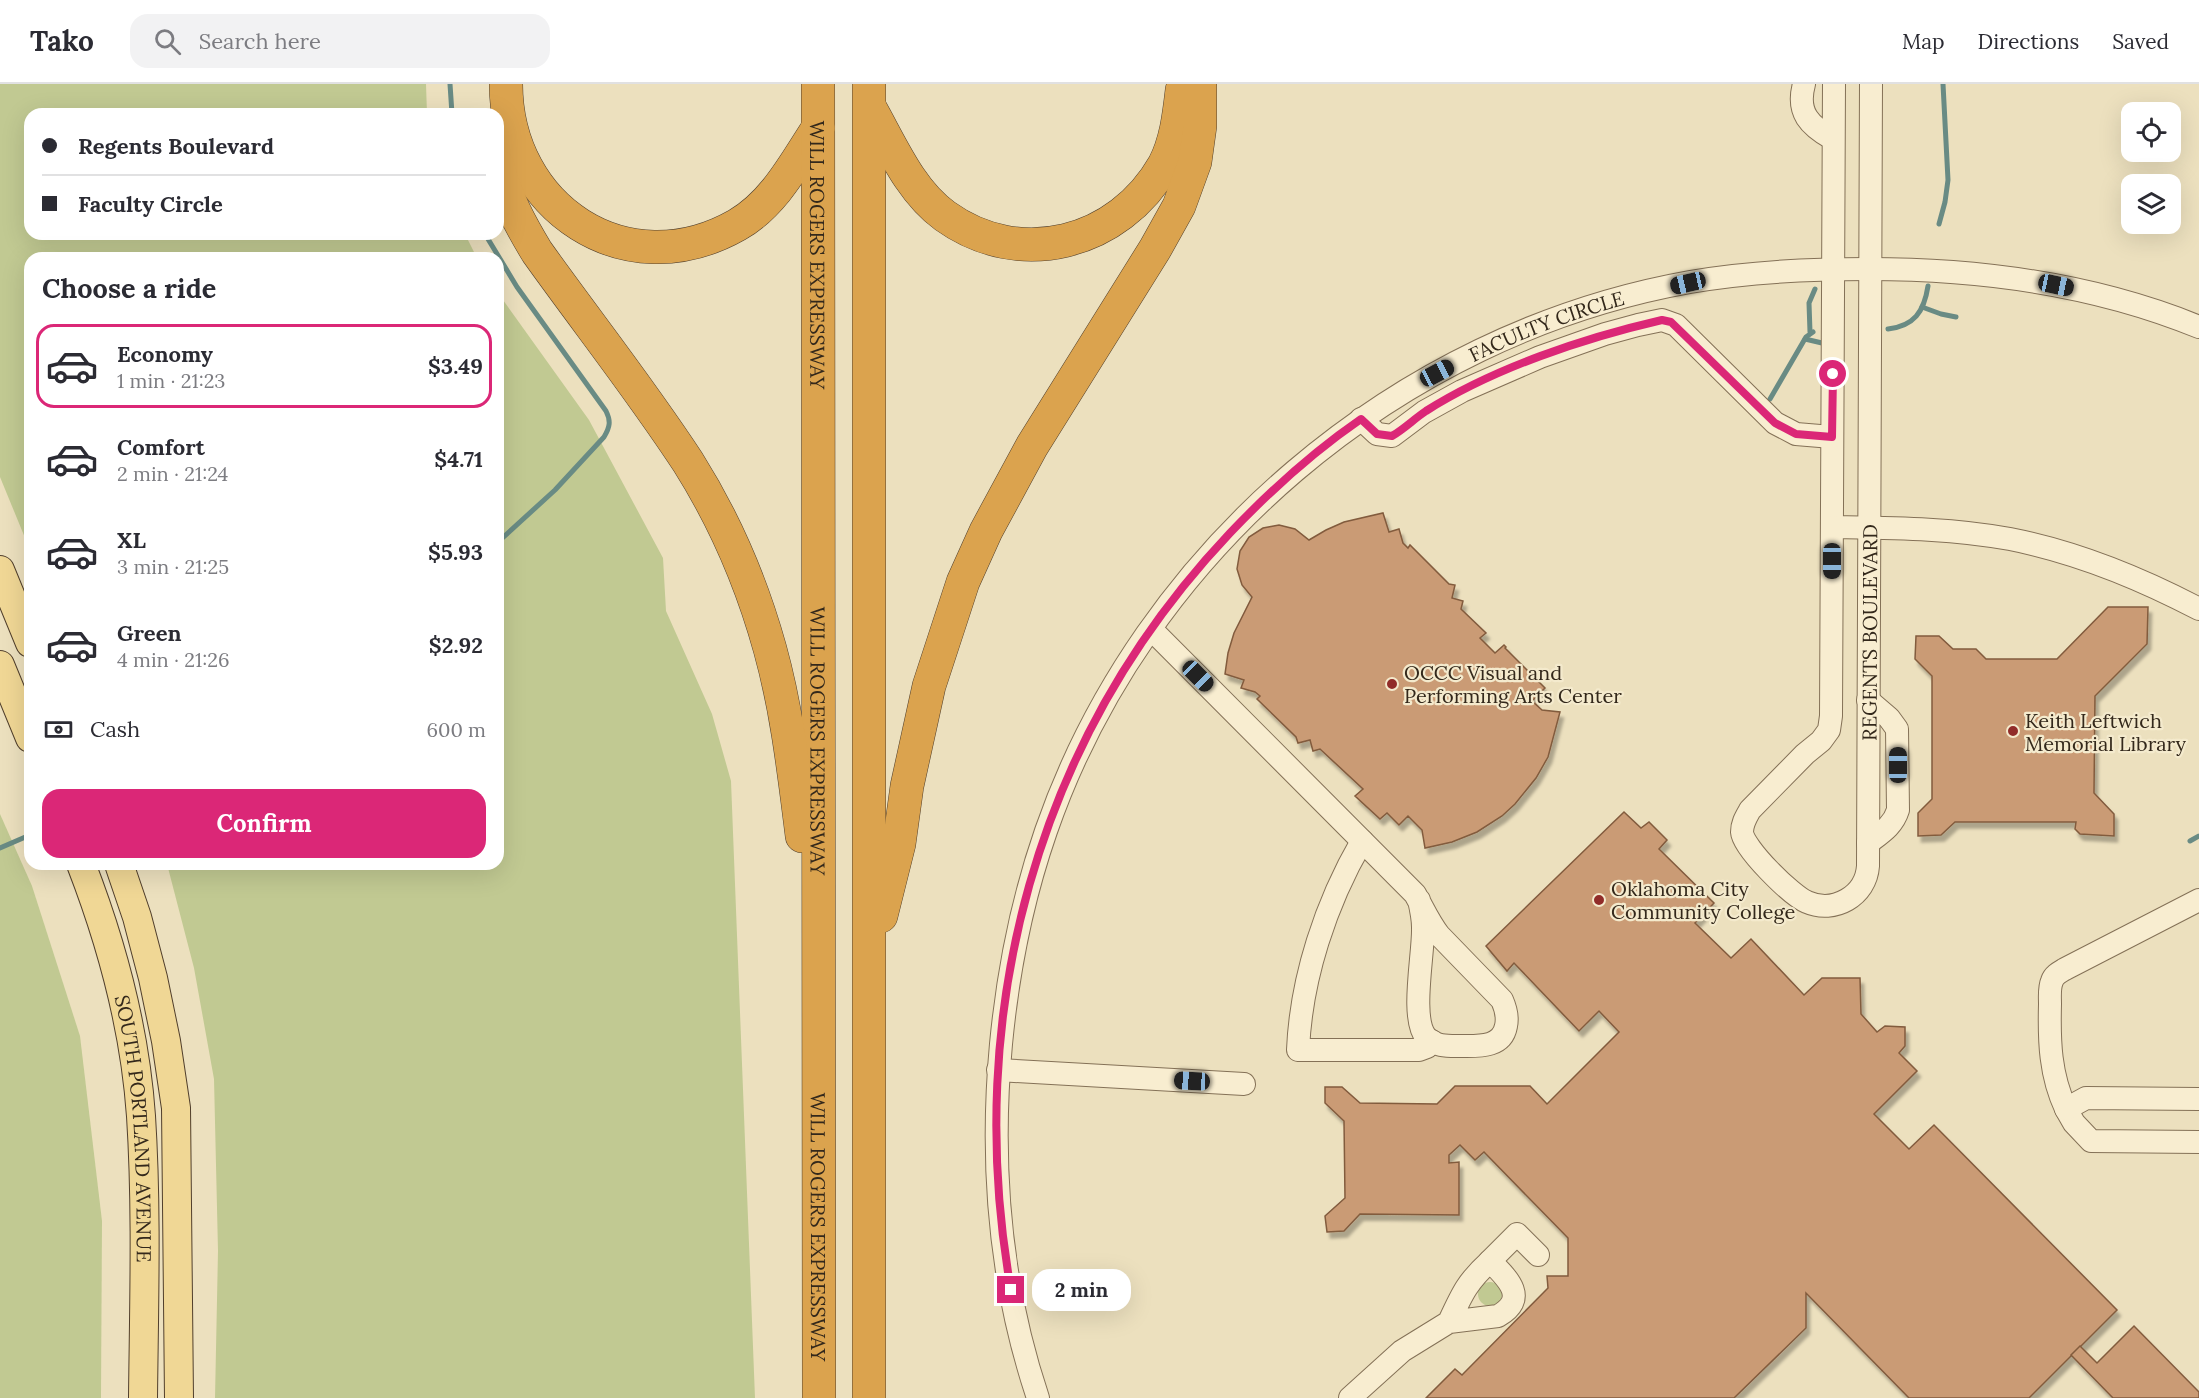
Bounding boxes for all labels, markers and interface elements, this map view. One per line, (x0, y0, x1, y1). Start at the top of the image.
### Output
search box (130, 14, 550, 68)
text: Tako (30, 23, 94, 59)
icon: search (151, 25, 184, 58)
text: Search here (199, 27, 321, 55)
text: Map (1902, 28, 1945, 55)
text: Directions (1978, 28, 2079, 55)
text: Saved (2112, 28, 2169, 55)
map controls (2121, 102, 2181, 234)
button: locate (2121, 102, 2181, 162)
street label: WILL ROGERS EXPRESSWAY (806, 120, 831, 390)
text: Regents Boulevard (78, 132, 274, 160)
button: layers (2121, 174, 2181, 234)
text: Faculty Circle (78, 190, 223, 218)
car (1668, 270, 1708, 296)
text: Choose a ride (42, 271, 216, 305)
car (2037, 272, 2075, 298)
street label: FACULTY CIRCLE (1464, 285, 1627, 366)
icon: car (45, 339, 99, 393)
text: Economy (117, 340, 213, 368)
text: $3.49 (428, 352, 483, 380)
car (1417, 357, 1457, 389)
route start (1819, 360, 1846, 387)
text: 1 min · 21:23 (117, 368, 225, 393)
icon: car (45, 432, 99, 486)
text: Comfort (117, 433, 205, 461)
text: $4.71 (434, 445, 483, 473)
text: 2 min · 21:24 (117, 461, 228, 486)
street label: REGENTS BOULEVARD (1856, 524, 1882, 741)
icon: car (45, 525, 99, 579)
text: XL (117, 526, 146, 554)
text: $5.93 (428, 538, 483, 566)
car (1823, 543, 1841, 579)
text: 3 min · 21:25 (117, 554, 229, 579)
street label: WILL ROGERS EXPRESSWAY (806, 606, 831, 876)
icon: car (45, 618, 99, 672)
text: Green (117, 619, 182, 647)
text: $2.92 (429, 631, 483, 659)
text: 4 min · 21:26 (117, 647, 230, 672)
car (1179, 657, 1217, 695)
place label: OCCC Visual and Performing Arts Center (1404, 660, 1622, 708)
marker: OCCC Visual and Performing Arts Center (1385, 677, 1399, 691)
place label: Keith Leftwich Memorial Library (2025, 708, 2187, 756)
icon: cash (42, 713, 75, 746)
text: Cash (90, 715, 140, 743)
text: 600 m (426, 717, 486, 742)
marker: Keith Leftwich Memorial Library (2006, 724, 2020, 738)
car (1889, 747, 1907, 783)
button: Confirm (42, 789, 486, 858)
place label: Oklahoma City Community College (1611, 876, 1795, 924)
marker: Oklahoma City Community College (1592, 893, 1606, 907)
street label: SOUTH PORTLAND AVENUE (110, 992, 157, 1262)
car (1174, 1071, 1210, 1091)
street label: WILL ROGERS EXPRESSWAY (806, 1092, 831, 1362)
callout: 2 min (1032, 1269, 1131, 1311)
route end (997, 1276, 1024, 1303)
text: 2 min (1055, 1277, 1108, 1302)

